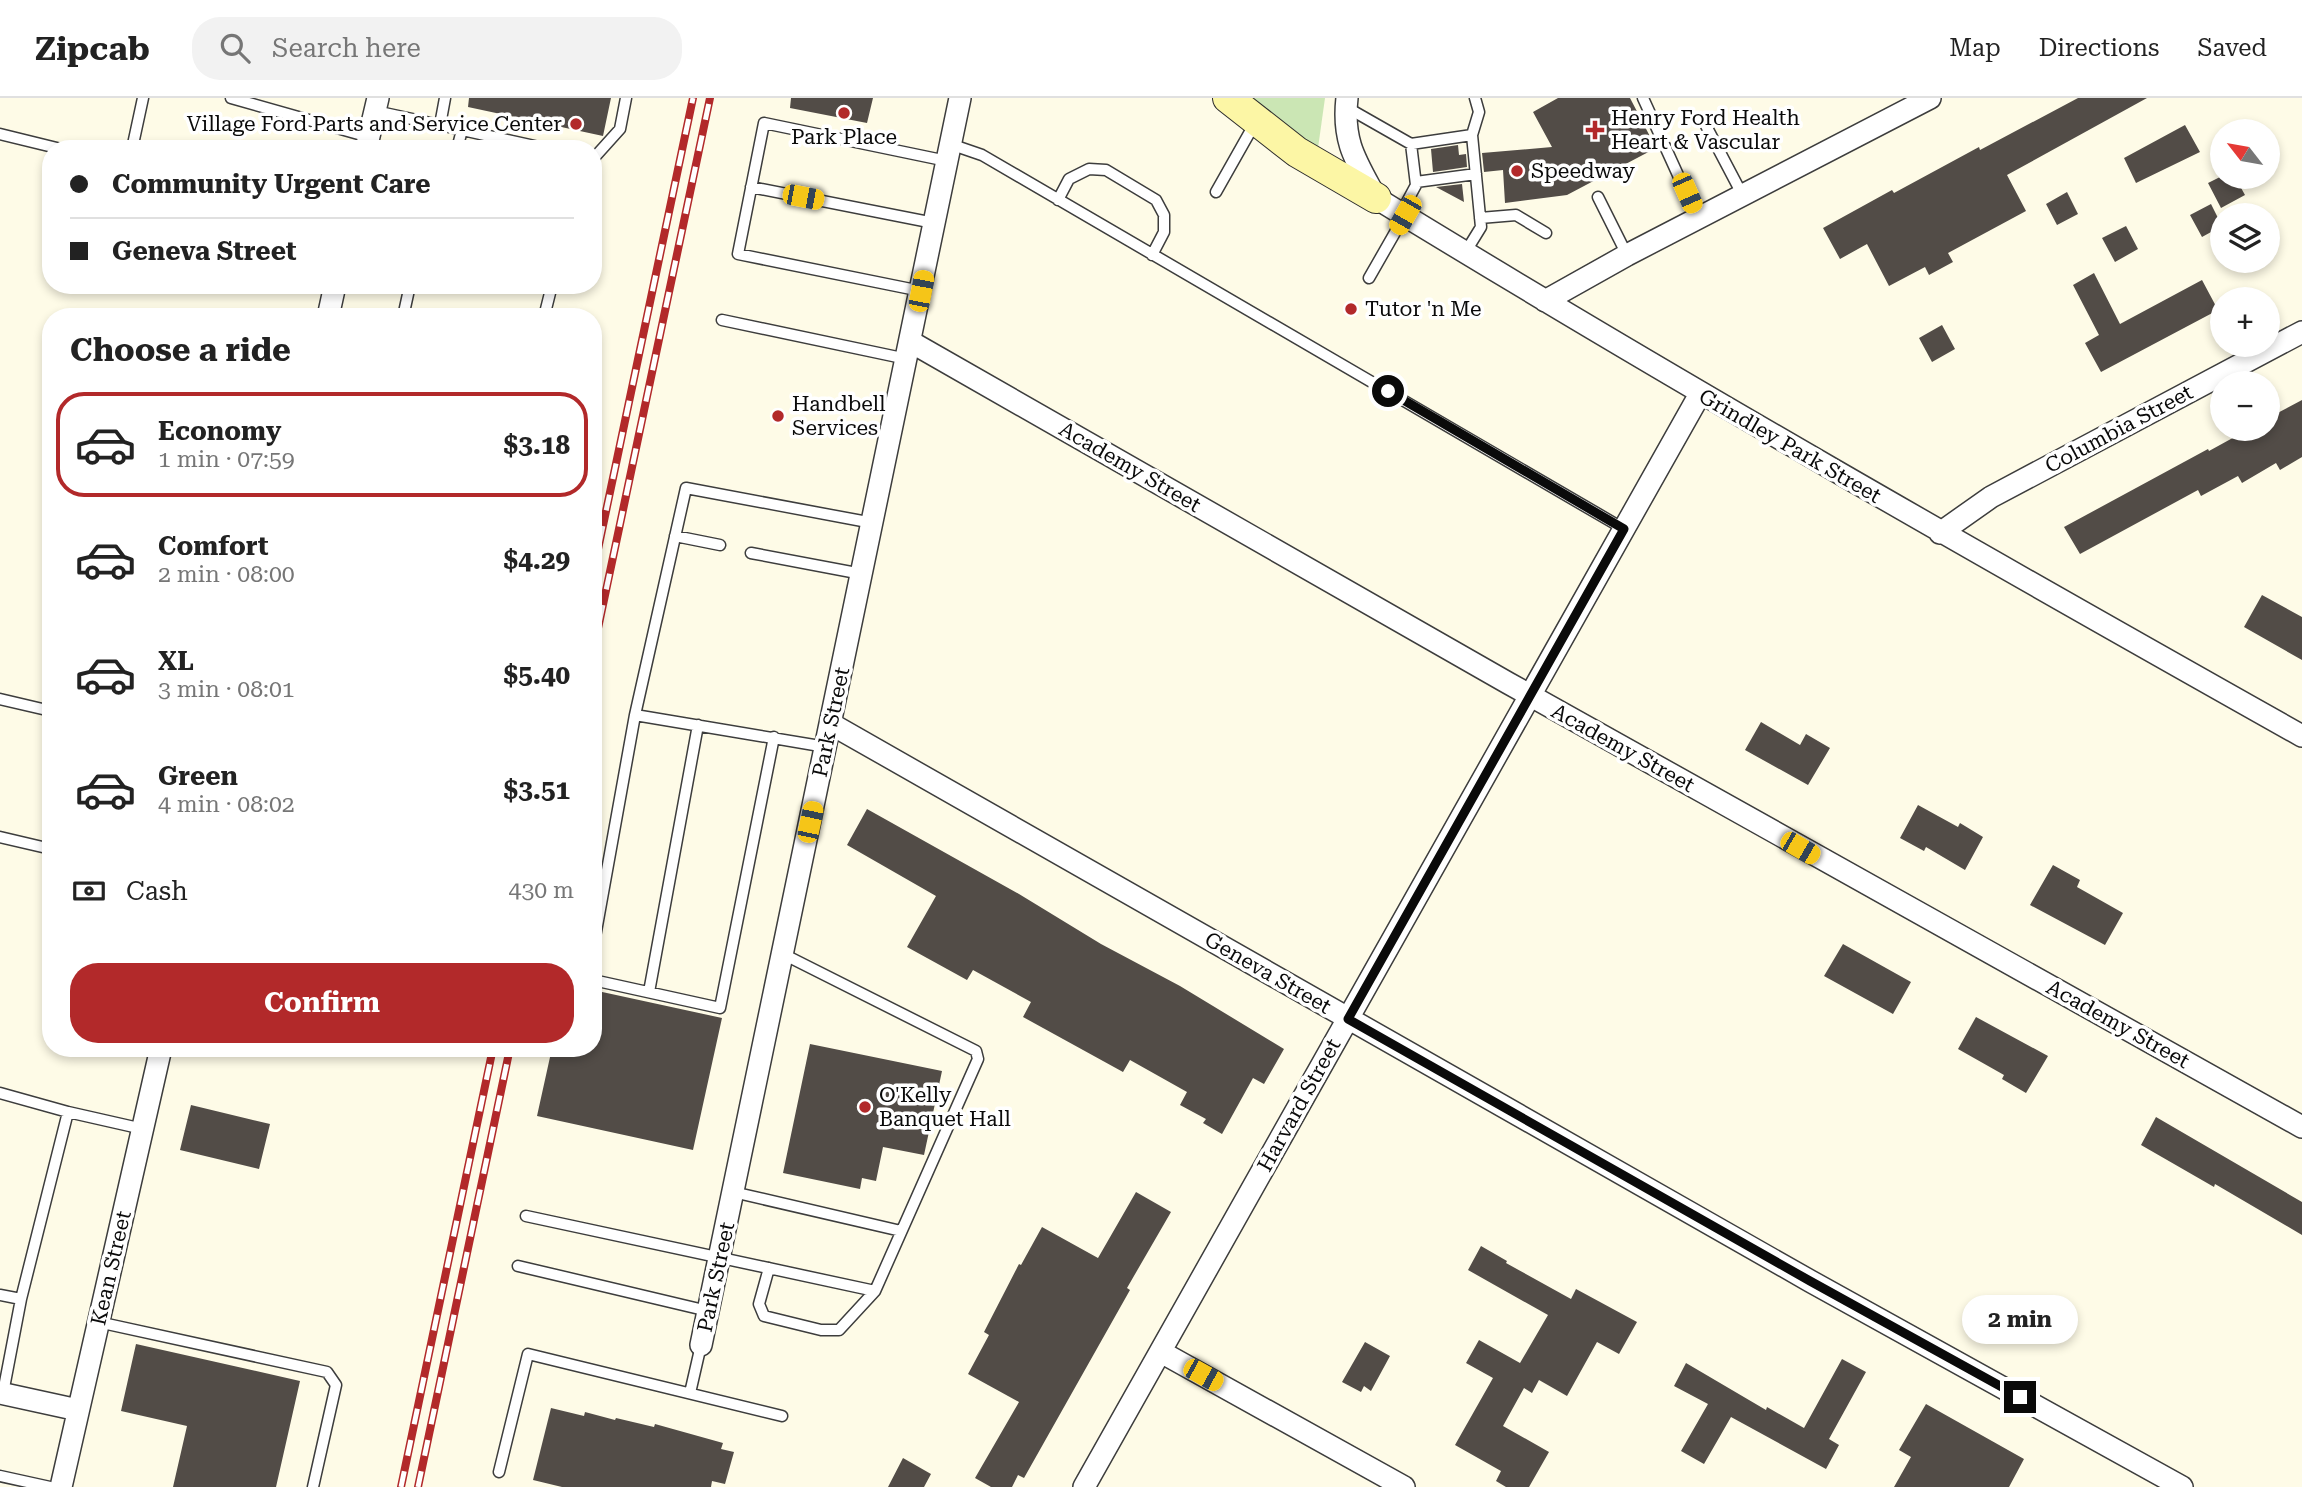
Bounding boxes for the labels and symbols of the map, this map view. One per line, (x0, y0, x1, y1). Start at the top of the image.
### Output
marker: Park Place (836, 105, 852, 121)
place label: Henry Ford Health Heart & Vascular (1611, 106, 1800, 154)
place label: Village Ford Parts and Service Center (187, 112, 562, 136)
marker: Village Ford Parts and Service Center (568, 116, 584, 132)
north arrow (2210, 119, 2280, 189)
marker: Henry Ford Health Heart & Vascular (1585, 120, 1605, 140)
place label: Park Place (791, 125, 897, 149)
place label: Speedway (1531, 159, 1635, 183)
marker: Speedway (1509, 163, 1525, 179)
car (1669, 170, 1706, 216)
car (781, 183, 826, 211)
car (1386, 192, 1425, 238)
car (907, 268, 936, 314)
place label: Tutor 'n Me (1365, 297, 1482, 321)
marker: Tutor 'n Me (1343, 301, 1359, 317)
route start (1372, 375, 1404, 407)
street label: Columbia Street (2041, 380, 2197, 478)
street label: Grindley Park Street (1695, 384, 1885, 508)
place label: Handbell Services (792, 392, 886, 440)
marker: Handbell Services (770, 408, 786, 424)
street label: Academy Street (1055, 417, 1205, 517)
street label: Park Street (808, 665, 854, 779)
street label: Academy Street (1547, 699, 1699, 797)
car (796, 799, 825, 845)
car (1777, 828, 1824, 868)
street label: Geneva Street (1201, 927, 1336, 1019)
street label: Academy Street (2042, 975, 2194, 1073)
street label: Harvard Street (1253, 1034, 1346, 1176)
place label: O'Kelly Banquet Hall (879, 1083, 1011, 1131)
marker: O'Kelly Banquet Hall (857, 1099, 873, 1115)
street label: Kean Street (86, 1208, 136, 1328)
street label: Park Street (693, 1220, 739, 1334)
callout: 2 min (1962, 1296, 2078, 1344)
car (1180, 1356, 1227, 1394)
route end (2004, 1381, 2036, 1413)

